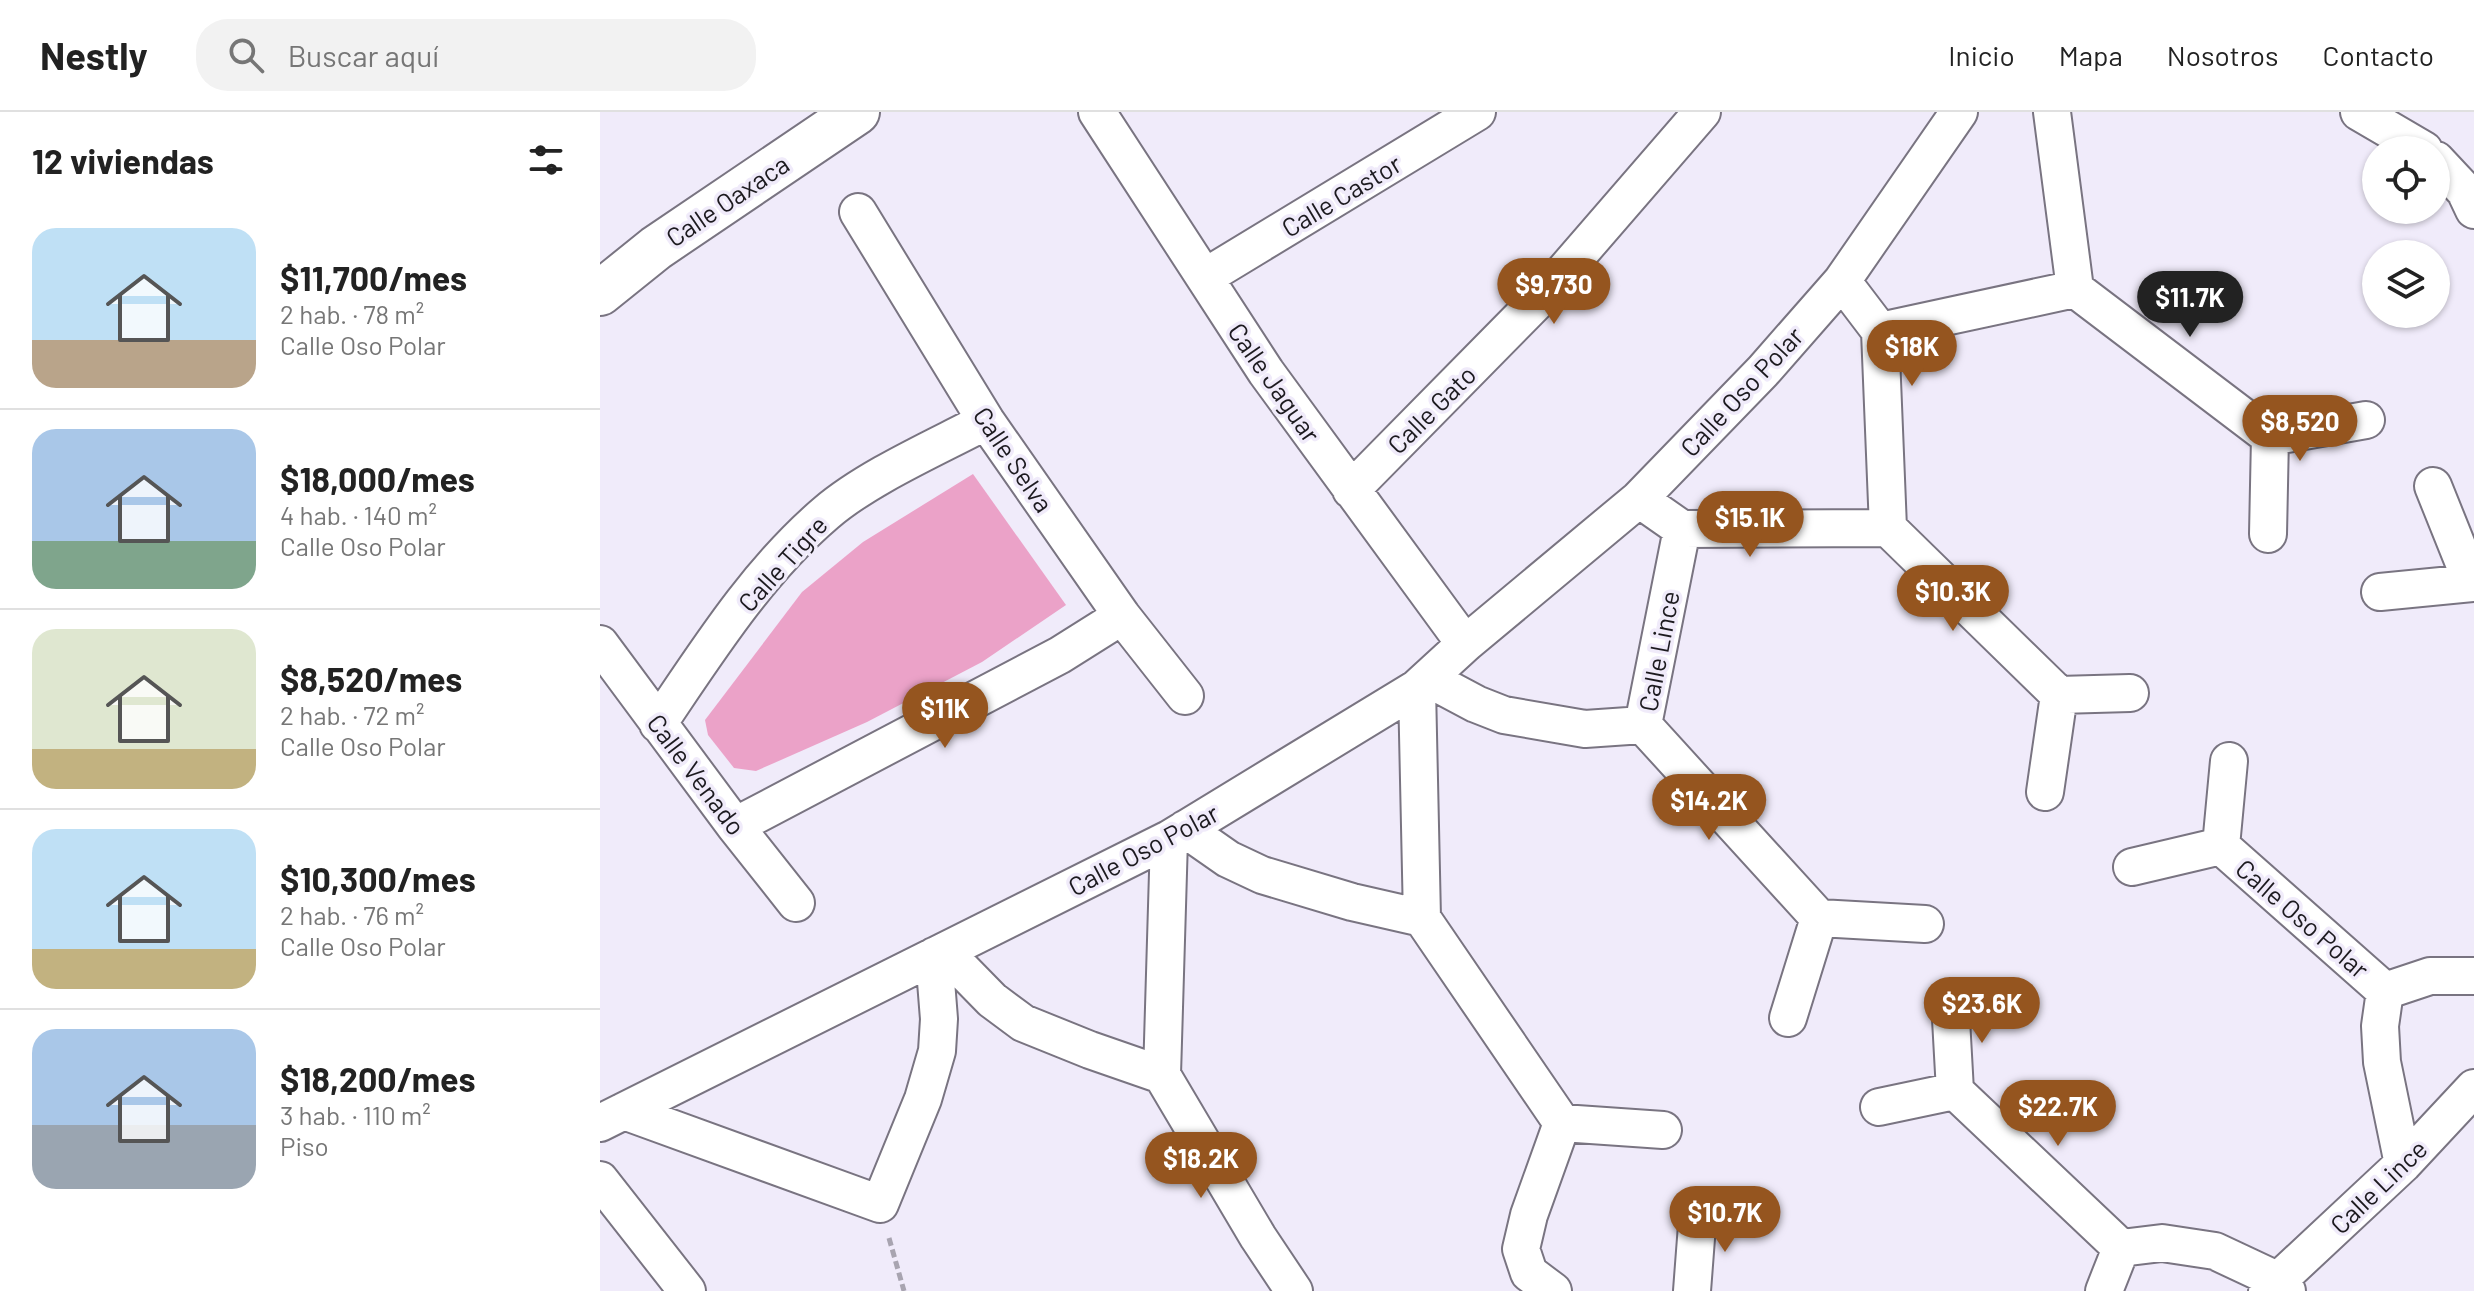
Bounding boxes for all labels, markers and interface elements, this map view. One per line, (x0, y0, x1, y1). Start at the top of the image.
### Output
search box (196, 19, 756, 91)
text: Nestly (40, 32, 148, 78)
icon: search (224, 33, 268, 77)
text: Buscar aquí (288, 37, 439, 73)
text: Inicio (1948, 38, 2015, 72)
text: Mapa (2059, 38, 2123, 72)
text: Nosotros (2167, 38, 2279, 72)
text: Contacto (2323, 38, 2434, 72)
map controls (2362, 136, 2450, 328)
button: locate (2362, 136, 2450, 224)
icon: filters (524, 138, 568, 182)
text: 12 viviendas (32, 140, 214, 181)
street label: Calle Castor (1276, 147, 1407, 243)
street label: Calle Oaxaca (660, 148, 794, 252)
button: layers (2362, 240, 2450, 328)
text: $11,700/mes (280, 257, 467, 298)
pin: $9,730 (1489, 258, 1619, 326)
icon: home (96, 260, 192, 356)
text: $9,730 (1515, 268, 1593, 299)
pin: $11.7K (2125, 271, 2255, 339)
text: $11.7K (2155, 281, 2225, 312)
text: 2 hab. · 78 m² (280, 298, 424, 329)
street label: Calle Jaguar (1222, 316, 1328, 448)
street label: Calle Oso Polar (1673, 319, 1809, 462)
pin: $18K (1865, 320, 1959, 388)
text: Calle Oso Polar (280, 329, 446, 360)
text: $18K (1885, 330, 1939, 361)
street label: Calle Gato (1380, 358, 1482, 460)
pin: $8,520 (2235, 395, 2365, 463)
street label: Calle Selva (968, 400, 1060, 518)
text: $8,520 (2260, 405, 2340, 436)
text: $18,000/mes (280, 458, 475, 499)
icon: home (96, 461, 192, 557)
pin: $15.1K (1685, 491, 1815, 559)
text: 4 hab. · 140 m² (280, 499, 437, 530)
text: $15.1K (1715, 501, 1785, 532)
street label: Calle Tigre (731, 509, 833, 617)
text: Calle Oso Polar (280, 530, 446, 561)
pin: $10.3K (1888, 565, 2018, 633)
text: $10.3K (1915, 575, 1991, 606)
street label: Calle Lince (1631, 588, 1685, 714)
text: $8,520/mes (280, 658, 462, 699)
icon: home (96, 661, 192, 757)
pin: $11K (898, 682, 992, 750)
text: $11K (920, 692, 970, 723)
text: 2 hab. · 72 m² (280, 699, 425, 730)
street label: Calle Venado (641, 707, 753, 841)
text: Calle Oso Polar (280, 730, 446, 761)
pin: $14.2K (1644, 774, 1774, 842)
text: $14.2K (1670, 784, 1748, 815)
street label: Calle Oso Polar (1063, 796, 1224, 902)
street label: Calle Oso Polar (2230, 852, 2376, 984)
text: $10,300/mes (280, 858, 476, 899)
icon: home (96, 861, 192, 957)
text: 2 hab. · 76 m² (280, 899, 424, 930)
text: Calle Oso Polar (280, 930, 446, 961)
pin: $23.6K (1917, 977, 2047, 1045)
text: $23.6K (1942, 987, 2022, 1018)
text: $18,200/mes (280, 1058, 475, 1099)
icon: home (96, 1061, 192, 1157)
pin: $22.7K (1993, 1080, 2123, 1148)
text: $22.7K (2018, 1090, 2098, 1121)
text: 3 hab. · 110 m² (280, 1099, 431, 1130)
text: Piso (280, 1130, 329, 1161)
pin: $18.2K (1136, 1132, 1266, 1200)
street label: Calle Lince (2323, 1132, 2433, 1240)
text: $18.2K (1163, 1142, 1239, 1173)
pin: $10.7K (1660, 1186, 1790, 1254)
text: $10.7K (1687, 1196, 1763, 1227)

